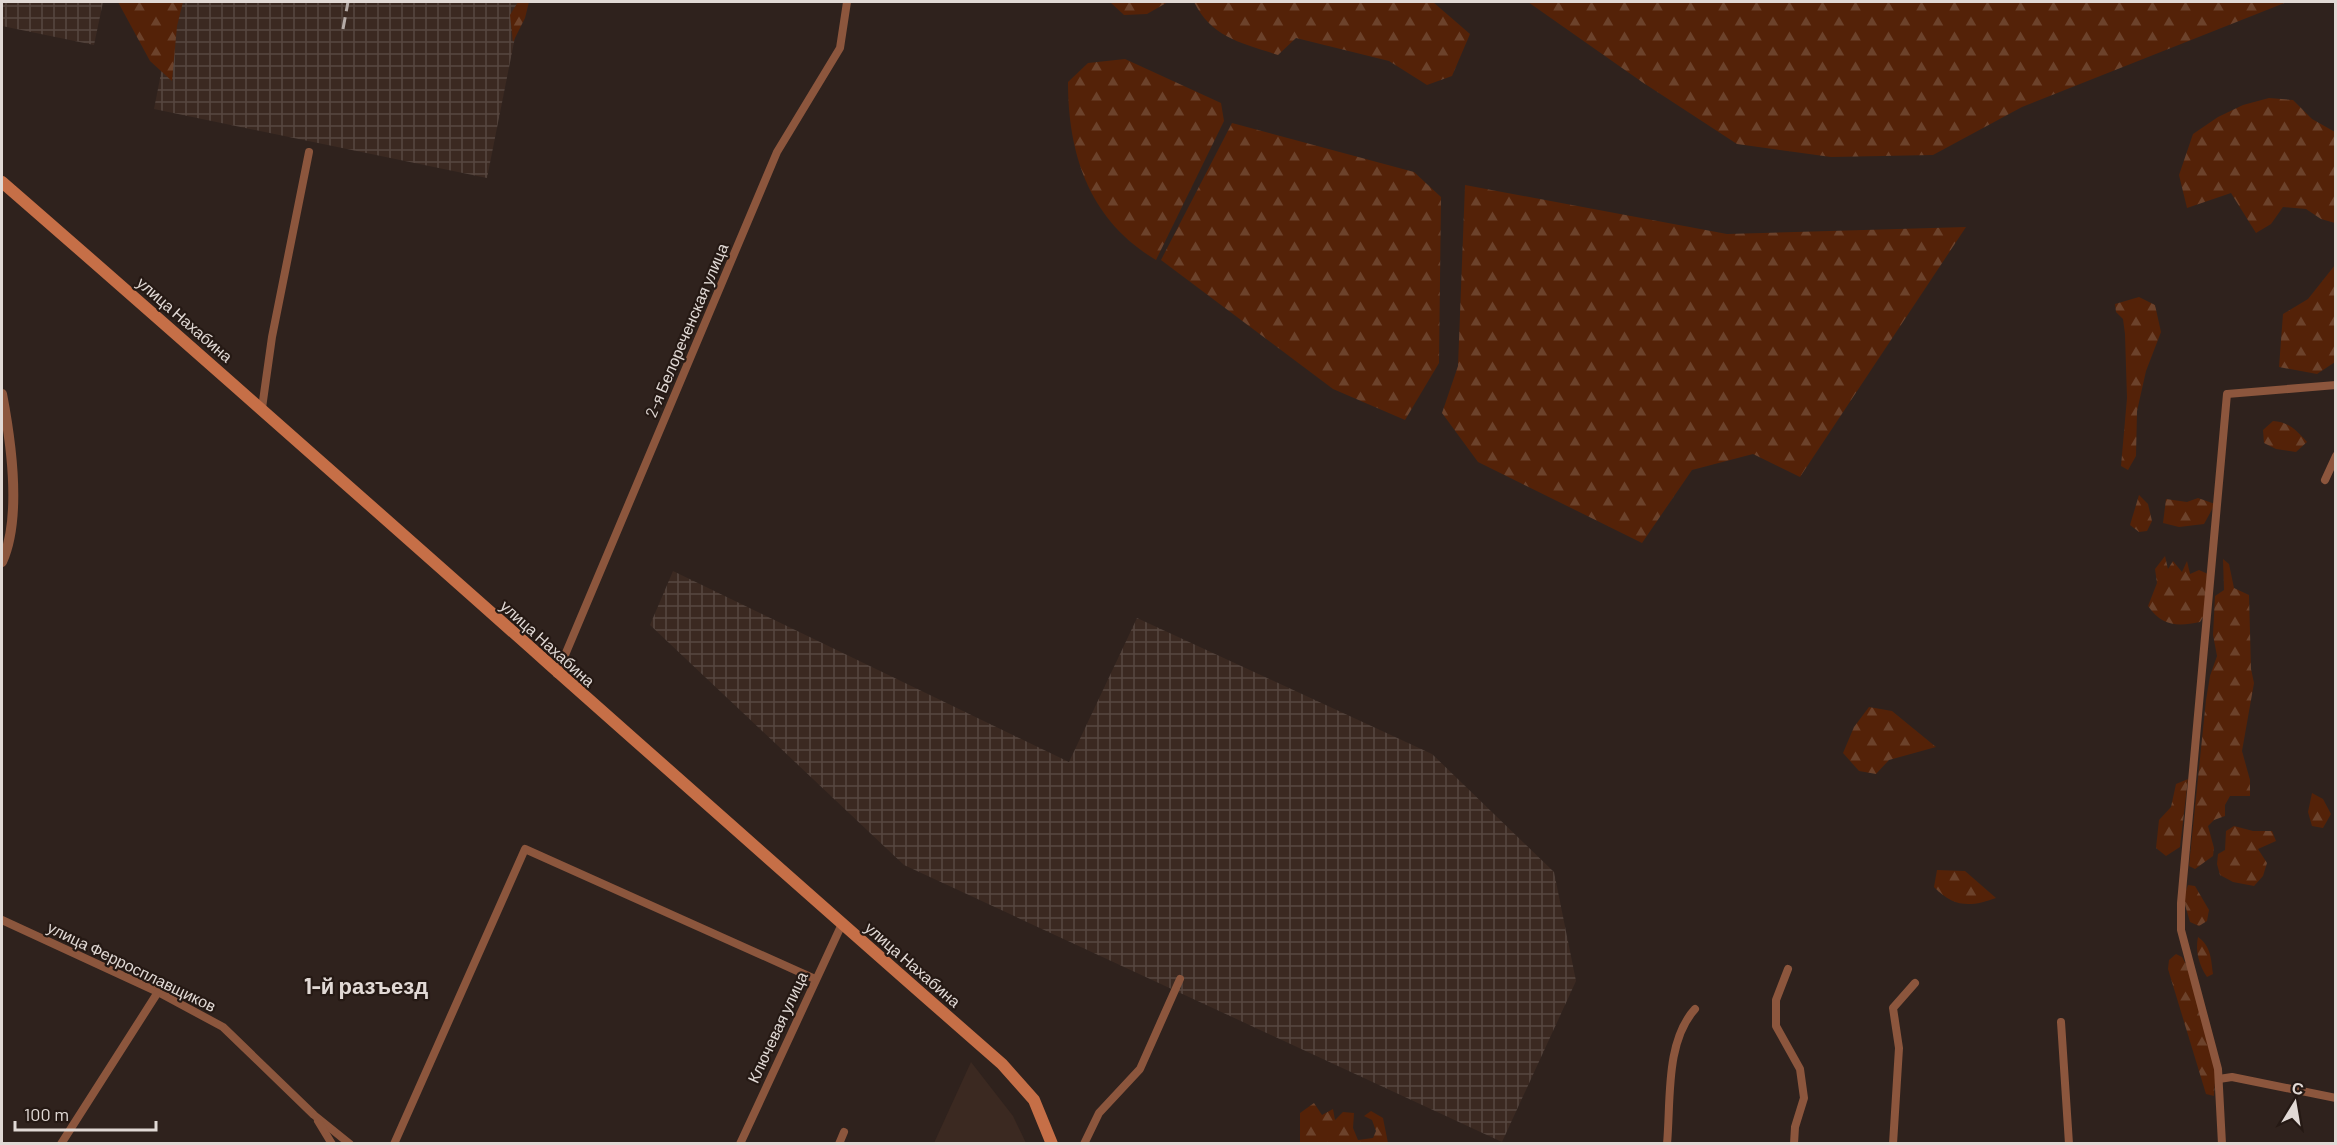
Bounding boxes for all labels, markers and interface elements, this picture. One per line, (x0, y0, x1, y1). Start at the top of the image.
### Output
street label: 2-я Белореченская улица (641, 240, 731, 420)
street label: улица Нахабина (133, 272, 237, 366)
street label: улица Нахабина (497, 596, 599, 690)
street label: улица Ферросплавщиков (45, 917, 219, 1015)
street label: улица Нахабина (861, 917, 965, 1011)
street label: Ключевая улица (743, 968, 811, 1086)
district label: 1-й разъезд (304, 972, 428, 999)
north arrow (2265, 1073, 2325, 1133)
text: С (2290, 1077, 2306, 1098)
scale bar (15, 1094, 156, 1132)
text: 100 m (24, 1103, 69, 1125)

